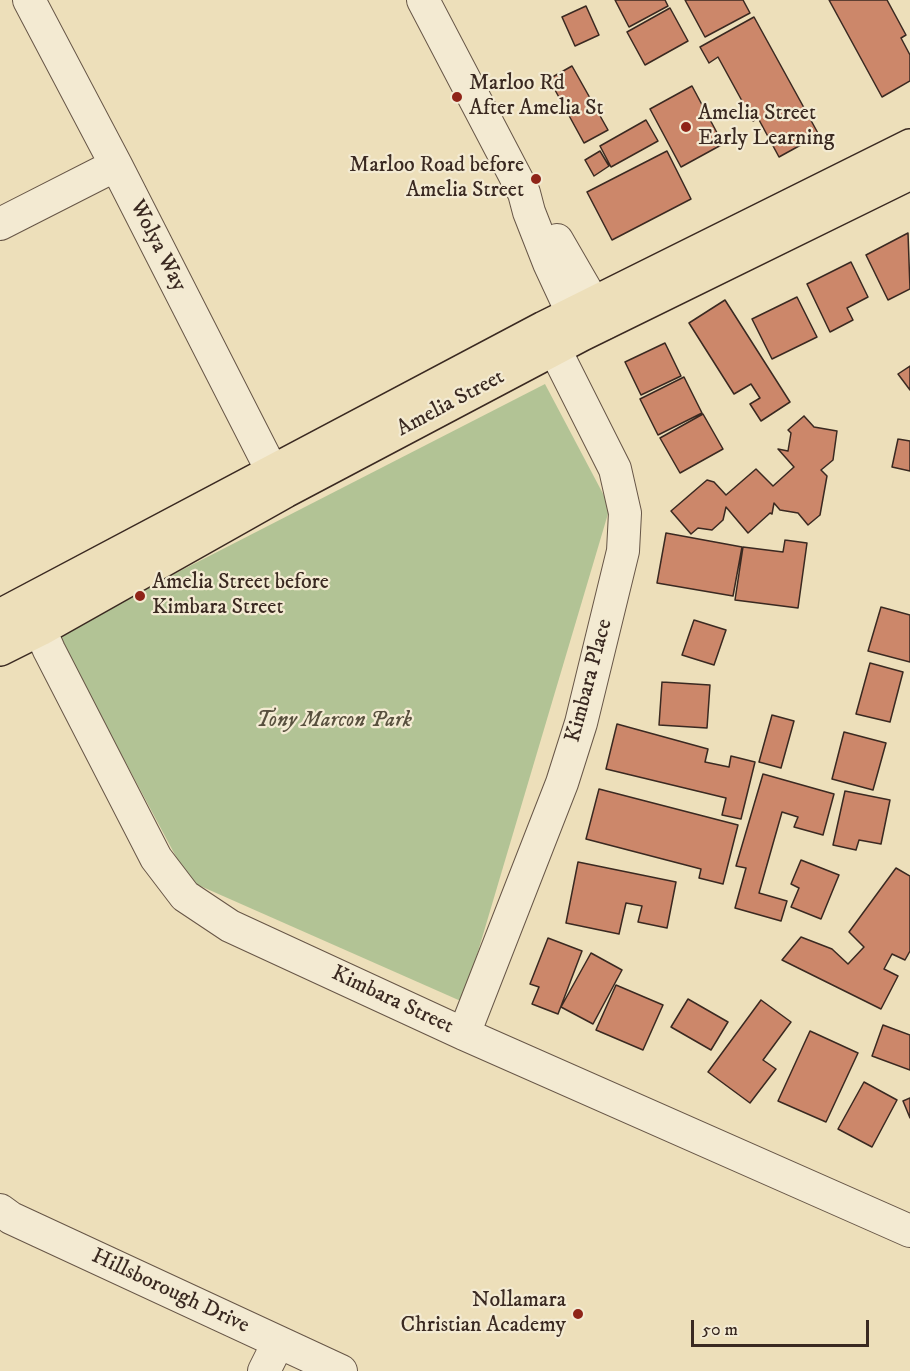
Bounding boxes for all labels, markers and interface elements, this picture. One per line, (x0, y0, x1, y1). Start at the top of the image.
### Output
place label: Marloo Rd After Amelia St (469, 71, 604, 122)
marker: Marloo Rd After Amelia St (450, 90, 464, 104)
place label: Amelia Street Early Learning (698, 101, 834, 152)
marker: Amelia Street Early Learning (679, 120, 693, 134)
place label: Marloo Road before Amelia Street (349, 153, 524, 204)
marker: Marloo Road before Amelia Street (529, 172, 543, 186)
street label: Wolya Way (123, 196, 191, 296)
street label: Amelia Street (393, 365, 509, 443)
place label: Amelia Street before Kimbara Street (152, 570, 329, 622)
marker: Amelia Street before Kimbara Street (133, 589, 147, 603)
street label: Kimbara Place (561, 616, 619, 746)
park label: Tony Marcon Park (256, 708, 412, 734)
street label: Kimbara Street (327, 961, 457, 1041)
street label: Hillsborough Drive (87, 1244, 253, 1340)
place label: Nollamara Christian Academy (401, 1288, 566, 1340)
marker: Nollamara Christian Academy (571, 1307, 585, 1321)
scale bar (694, 1308, 872, 1346)
text: 50 m (702, 1319, 738, 1341)

